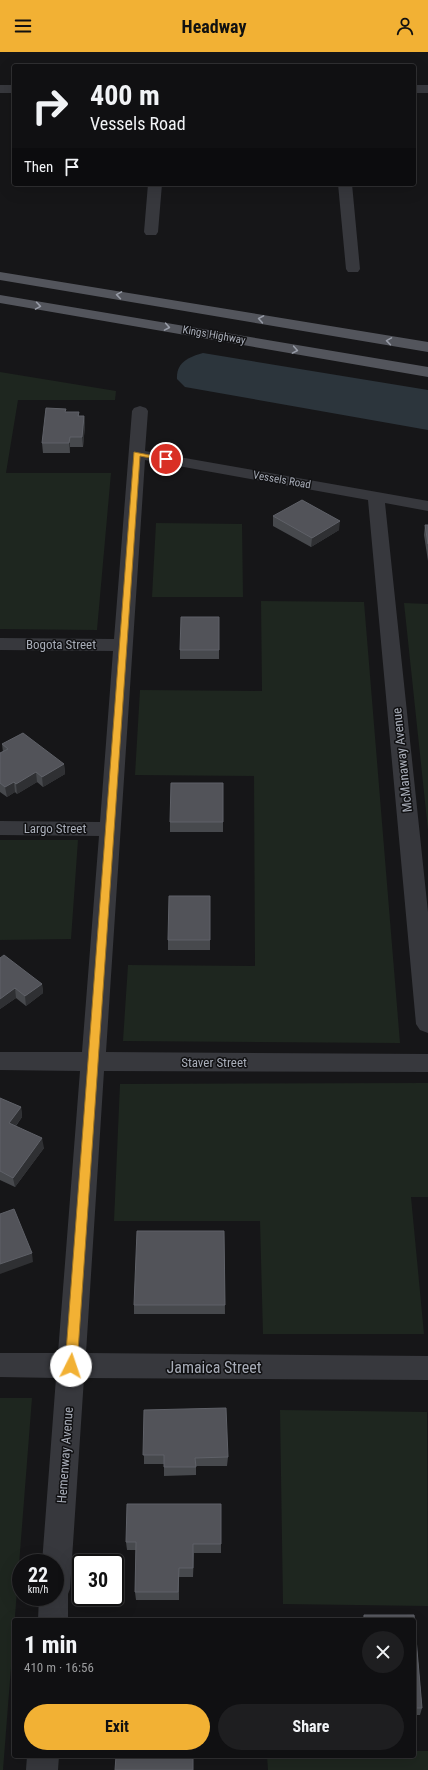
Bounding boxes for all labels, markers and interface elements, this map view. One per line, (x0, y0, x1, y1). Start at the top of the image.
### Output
icon: menu (12, 15, 34, 37)
icon: person (394, 15, 416, 37)
text: Headway (182, 16, 246, 37)
text: 400 m (90, 79, 160, 112)
icon: right (24, 80, 76, 132)
text: Vessels Road (90, 113, 186, 134)
icon: arrive (61, 156, 83, 178)
text: Then (24, 158, 53, 176)
one-way arrow (116, 292, 122, 300)
one-way arrow (35, 301, 42, 309)
one-way arrow (258, 315, 264, 324)
one-way arrow (164, 322, 170, 331)
street label: Kings Highway (181, 323, 247, 347)
one-way arrow (386, 337, 393, 346)
one-way arrow (292, 345, 298, 353)
pin (149, 442, 183, 476)
icon: arrive (155, 448, 177, 470)
street label: Vessels Road (252, 469, 312, 491)
street label: Bogota Street (26, 637, 96, 652)
street label: McManaway Avenue (389, 707, 415, 813)
street label: Largo Street (24, 821, 86, 836)
street label: Staver Street (181, 1055, 247, 1070)
position arrow (50, 1345, 92, 1387)
street label: Jamaica Street (167, 1358, 262, 1377)
street label: Hemenway Avenue (54, 1406, 76, 1504)
speed limit sign: 30 (72, 1554, 124, 1606)
text: 22 (28, 1563, 48, 1587)
text: km/h (28, 1584, 48, 1595)
text: 1 min (24, 1631, 77, 1659)
button: close (362, 1631, 404, 1673)
text: 410 m · 16:56 (24, 1660, 94, 1675)
button: Exit (24, 1704, 210, 1750)
button: Share (218, 1704, 404, 1750)

